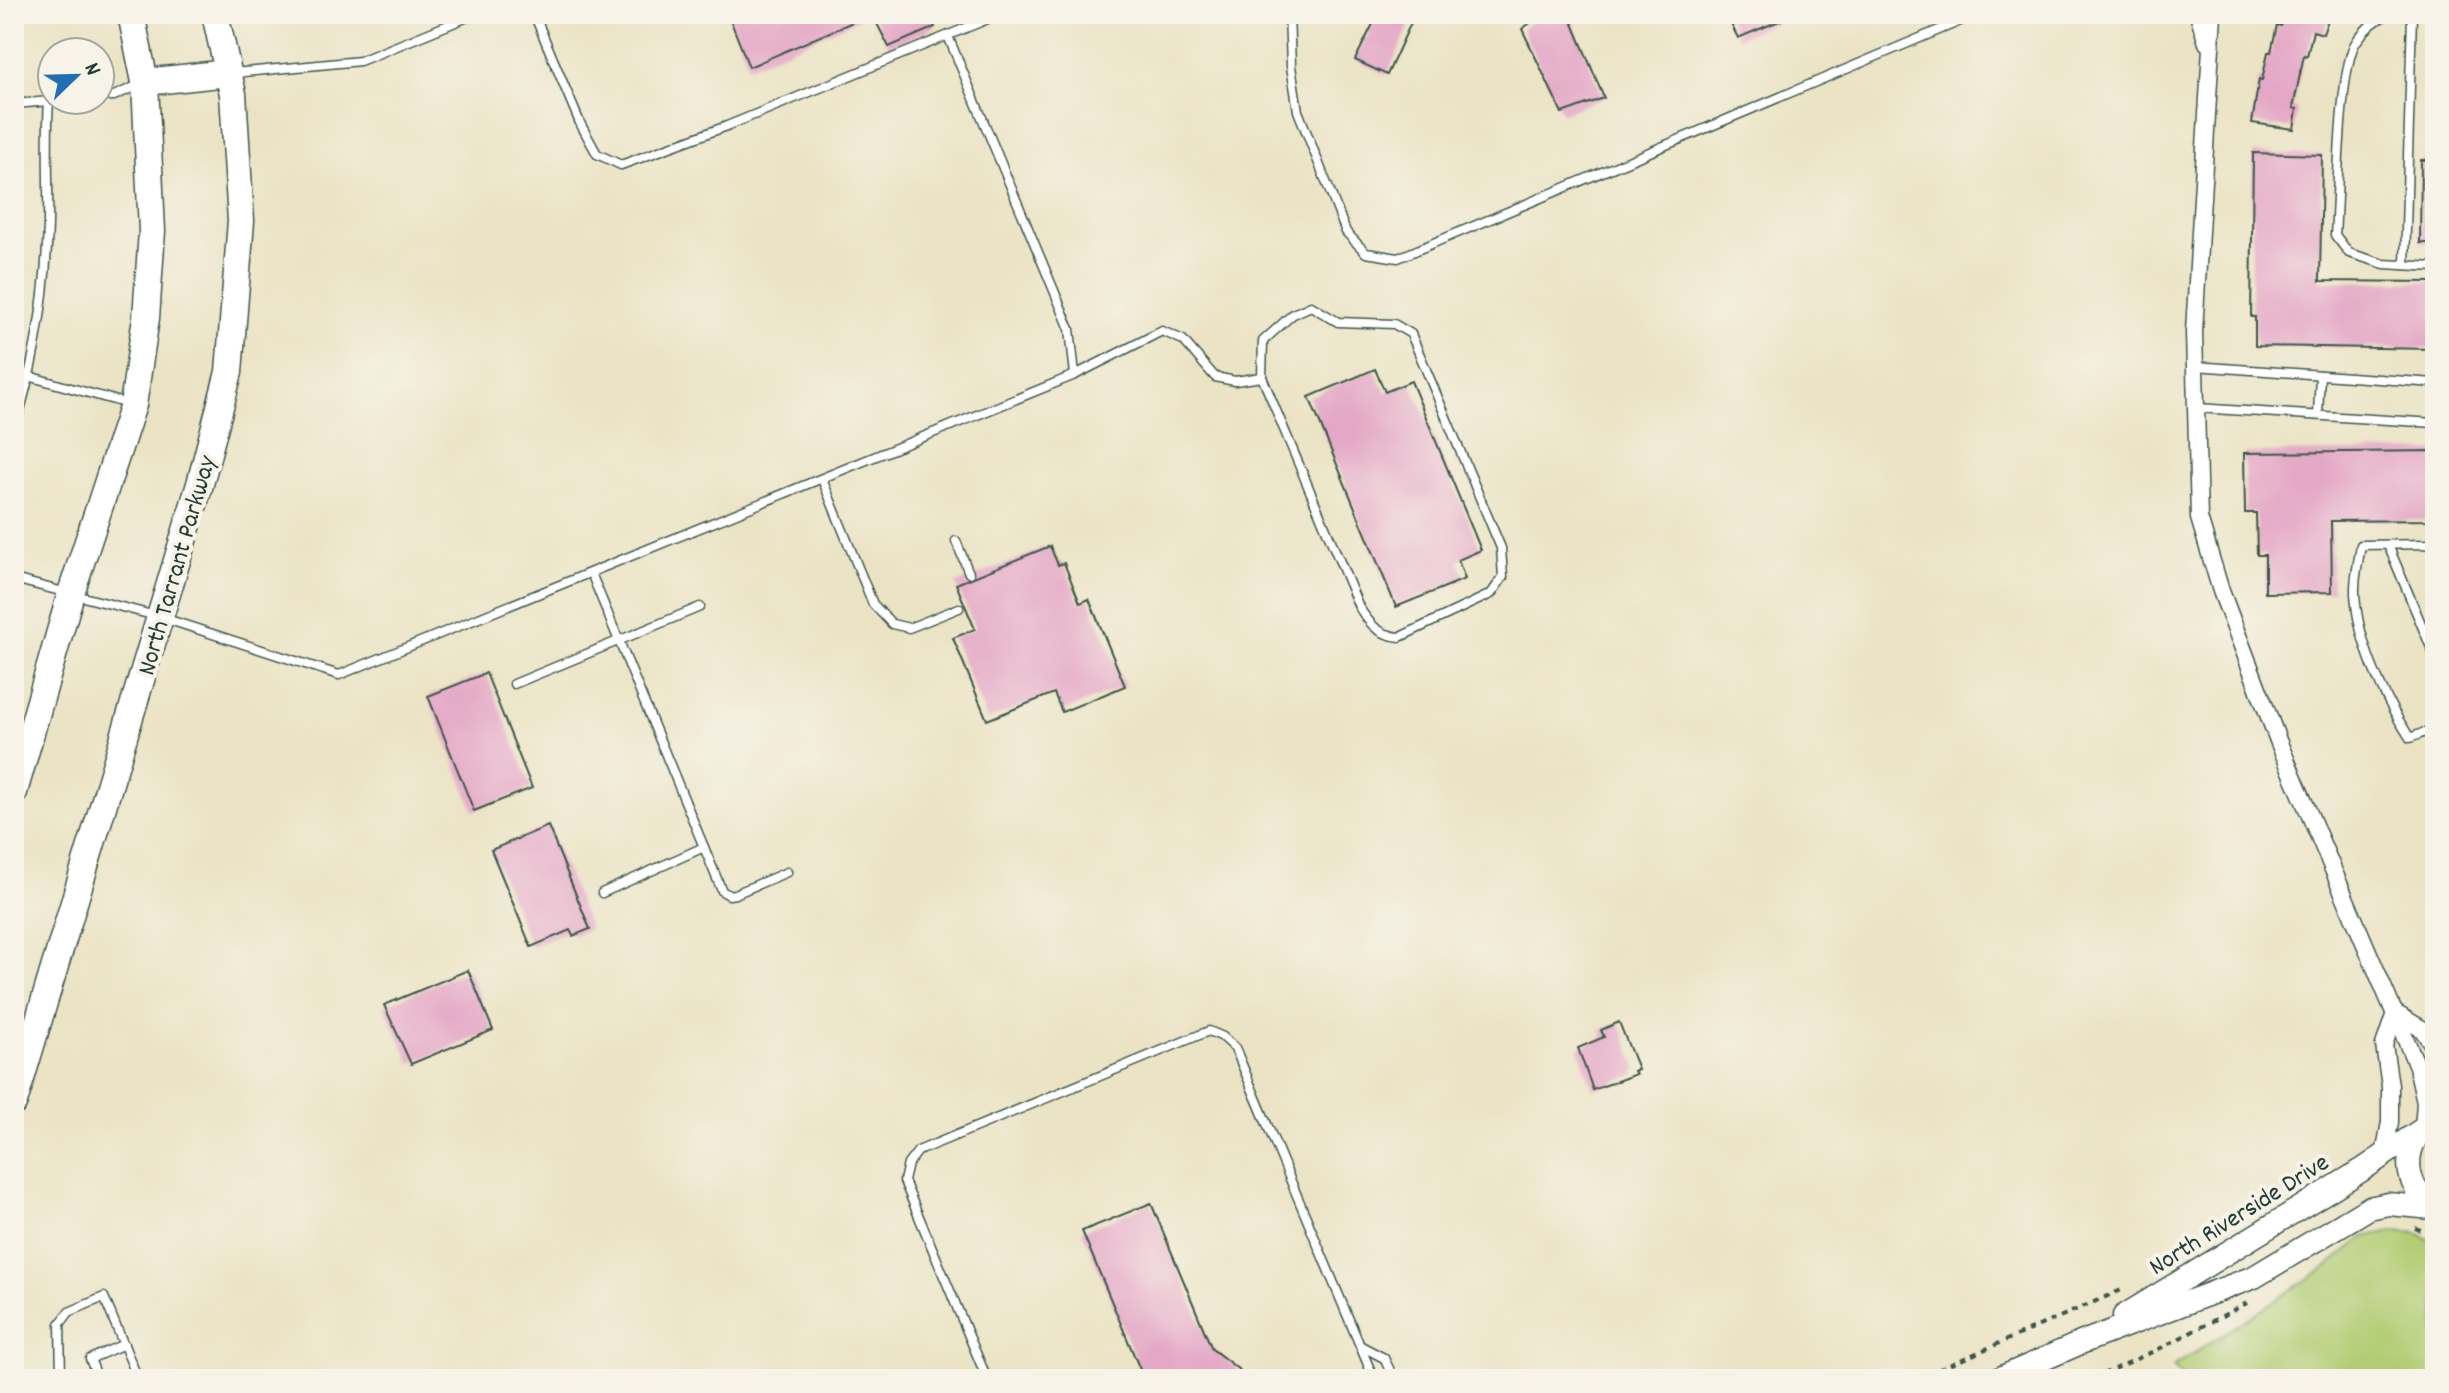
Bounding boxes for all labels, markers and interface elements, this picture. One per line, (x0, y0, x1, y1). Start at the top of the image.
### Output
north arrow (36, 36, 116, 116)
text: N (75, 58, 108, 81)
street label: North Tarrant Parkway (129, 451, 228, 680)
street label: North Riverside Drive (2143, 1146, 2337, 1286)

